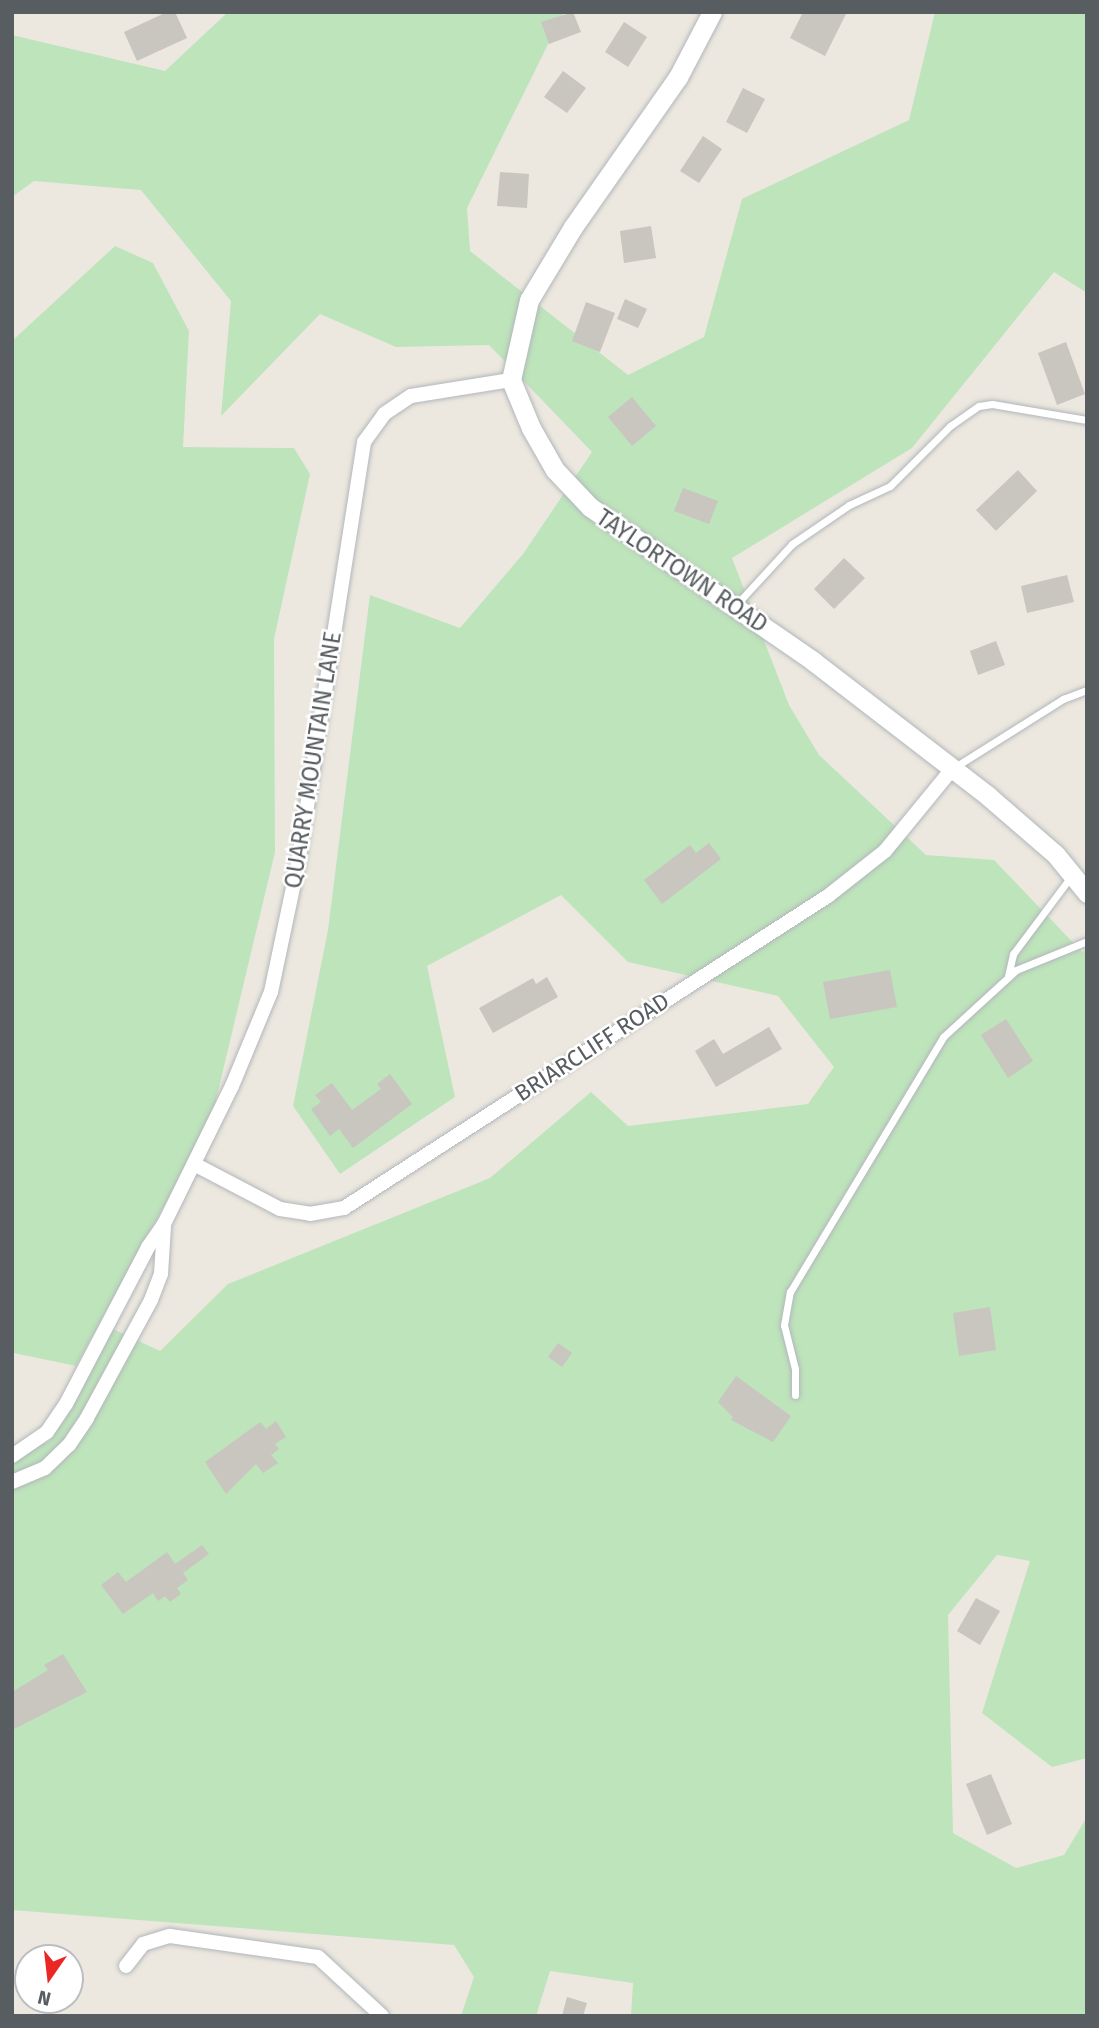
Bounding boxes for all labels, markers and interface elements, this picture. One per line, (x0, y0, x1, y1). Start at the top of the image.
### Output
street label: TAYLORTOWN ROAD (591, 504, 773, 638)
street label: QUARRY MOUNTAIN LANE (279, 630, 347, 890)
street label: BRIARCLIFF ROAD (510, 987, 674, 1107)
north arrow (14, 1944, 84, 2014)
text: N (35, 1985, 53, 2011)

